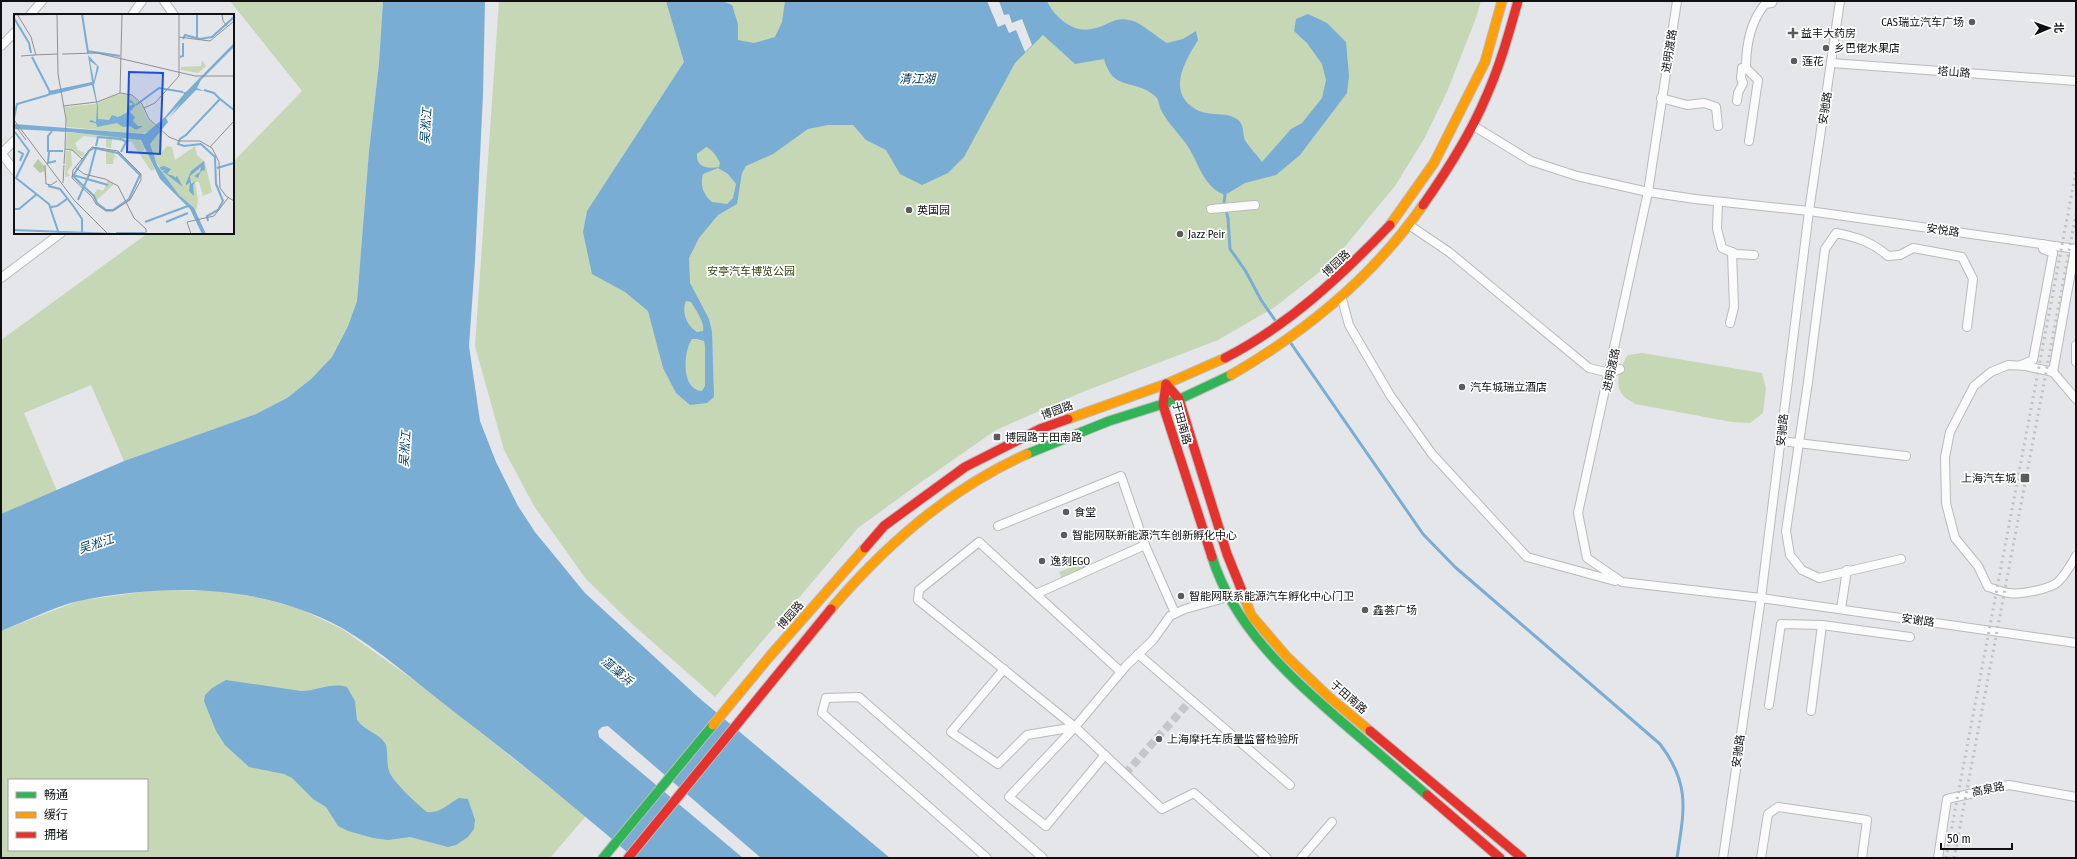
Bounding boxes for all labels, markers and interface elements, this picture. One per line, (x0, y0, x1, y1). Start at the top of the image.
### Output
north arrow (2029, 8, 2069, 48)
inset map (14, 14, 234, 234)
place label: CAS瑞立汽车广场 (1881, 16, 1964, 29)
marker: CAS瑞立汽车广场 (1967, 17, 1977, 27)
text: 北 (2052, 22, 2065, 33)
place label: 益丰大药房 (1801, 27, 1856, 40)
street label: 进明渡路 (1660, 28, 1679, 74)
marker: 益丰大药房 (1788, 28, 1798, 38)
place label: 乡巴佬水果店 (1834, 42, 1900, 55)
marker: 乡巴佬水果店 (1821, 43, 1831, 53)
place label: 莲花 (1802, 55, 1824, 68)
marker: 莲花 (1789, 56, 1799, 66)
street label: 塔山路 (1937, 65, 1971, 80)
water label: 清江湖 (899, 72, 937, 86)
street label: 安驰路 (1816, 91, 1834, 125)
water label: 吴淞江 (418, 106, 434, 144)
place label: 英国园 (917, 204, 950, 217)
marker: 英国园 (904, 205, 914, 215)
street label: 安悦路 (1926, 222, 1960, 239)
place label: Jazz Peir (1188, 228, 1225, 241)
marker: Jazz Peir (1175, 229, 1185, 239)
street label: 博园路 (1320, 247, 1353, 279)
park label: 安亭汽车博览公园 (707, 265, 795, 278)
street label: 进明渡路 (1601, 347, 1622, 393)
place label: 汽车城瑞立酒店 (1470, 381, 1547, 394)
marker: 汽车城瑞立酒店 (1457, 382, 1467, 392)
street label: 博园路 (1039, 399, 1075, 422)
street label: 于田南路 (1170, 400, 1193, 446)
street label: 安驰路 (1774, 413, 1791, 447)
water label: 吴淞江 (397, 429, 413, 467)
place label: 博园路于田南路 (1005, 431, 1082, 444)
marker: 博园路于田南路 (992, 432, 1002, 442)
place label: 上海汽车城 (1961, 472, 2016, 485)
marker: 上海汽车城 (2019, 472, 2031, 484)
place label: 食堂 (1074, 506, 1096, 519)
marker: 食堂 (1061, 507, 1071, 517)
place label: 智能网联新能源汽车创新孵化中心 (1072, 529, 1237, 542)
marker: 智能网联新能源汽车创新孵化中心 (1059, 530, 1069, 540)
water label: 吴淞江 (77, 531, 117, 556)
place label: 逸刻EGO (1050, 555, 1090, 568)
marker: 逸刻EGO (1037, 556, 1047, 566)
place label: 智能网联系能源汽车孵化中心门卫 (1189, 590, 1354, 603)
marker: 智能网联系能源汽车孵化中心门卫 (1176, 591, 1186, 601)
street label: 博园路 (775, 599, 806, 632)
place label: 鑫荟广场 (1373, 604, 1417, 617)
marker: 鑫荟广场 (1360, 605, 1370, 615)
street label: 安谢路 (1901, 612, 1935, 629)
water label: 蕰藻浜 (599, 654, 636, 689)
street label: 于田南路 (1328, 678, 1370, 717)
place label: 上海摩托车质量监督检验所 (1167, 733, 1299, 746)
marker: 上海摩托车质量监督检验所 (1154, 734, 1164, 744)
street label: 安驰路 (1730, 734, 1747, 768)
legend (8, 779, 148, 851)
street label: 高泉路 (1971, 780, 2006, 799)
text: 畅通 (44, 788, 68, 802)
text: 缓行 (44, 808, 68, 822)
scale bar (1941, 825, 2012, 851)
text: 拥堵 (44, 828, 68, 842)
text: 50 m (1947, 832, 1971, 846)

